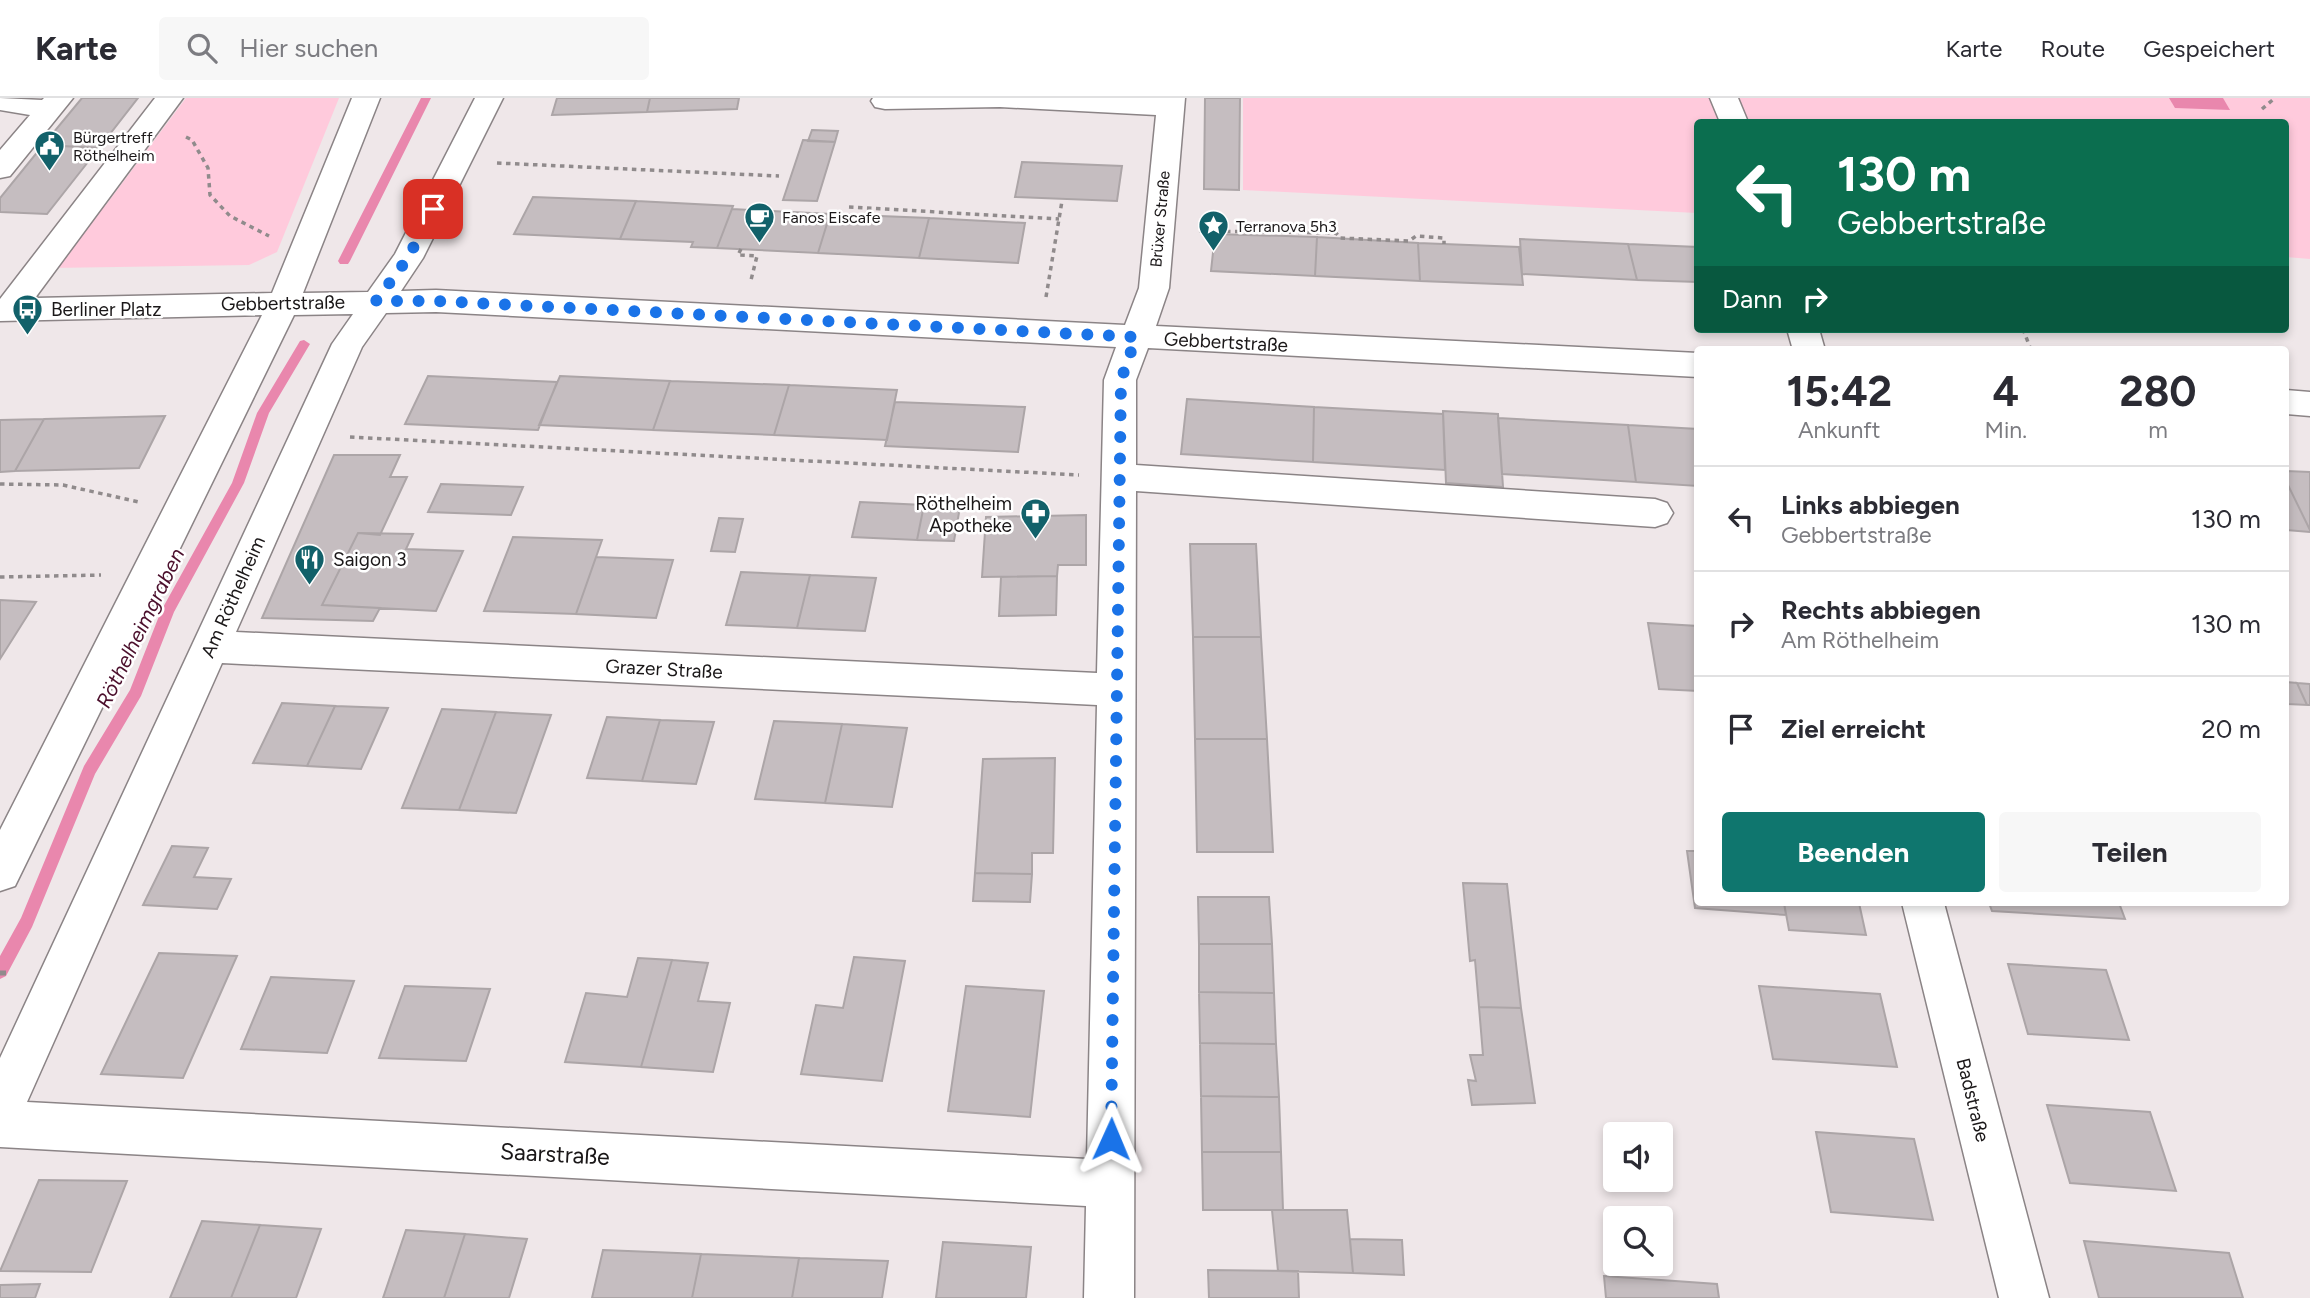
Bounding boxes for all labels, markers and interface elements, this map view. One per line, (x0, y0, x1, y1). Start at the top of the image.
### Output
search box (159, 17, 649, 80)
text: Karte (35, 29, 117, 68)
icon: search (183, 29, 221, 67)
text: Hier suchen (239, 32, 378, 64)
text: Karte (1946, 34, 2002, 63)
text: Route (2040, 34, 2105, 63)
text: Gespeichert (2143, 34, 2275, 63)
place label: Bürgertreff Röthelheim (73, 128, 155, 165)
public building icon: Bürgertreff Röthelheim (33, 129, 67, 173)
text: 130 m (1837, 144, 1971, 203)
icon: left (1722, 147, 1813, 238)
street label: Brüxer Straße (1146, 170, 1174, 268)
pin (403, 179, 463, 239)
icon: arrive (414, 190, 452, 228)
cafe icon: Fanos Eiscafe (742, 200, 776, 244)
text: Gebbertstraße (1837, 204, 2046, 242)
place label: Fanos Eiscafe (782, 208, 881, 227)
place icon: Terranova 5h3 (1196, 209, 1230, 253)
place label: Terranova 5h3 (1236, 217, 1337, 236)
icon: right (1796, 280, 1834, 318)
text: Dann (1722, 283, 1782, 315)
street label: Gebbertstraße (221, 290, 345, 316)
bus stop icon: Berliner Platz (11, 292, 45, 336)
place label: Berliner Platz (51, 298, 161, 321)
street label: Gebbertstraße (1163, 327, 1289, 357)
text: 15:42 (1786, 366, 1892, 417)
text: 4 (1992, 366, 2019, 417)
text: 280 (2119, 366, 2197, 417)
text: Ankunft (1798, 416, 1880, 444)
text: Min. (1985, 416, 2027, 444)
text: m (2148, 416, 2168, 444)
text: Links abbiegen (1781, 489, 1960, 521)
place label: Röthelheim Apotheke (915, 492, 1012, 537)
pharmacy icon: Röthelheim Apotheke (1018, 497, 1052, 541)
icon: left (1722, 500, 1760, 538)
text: 130 m (2191, 503, 2261, 535)
text: Gebbertstraße (1781, 521, 1931, 549)
street label: Am Röthelheim (196, 533, 270, 661)
restaurant icon: Saigon 3 (293, 542, 327, 586)
water label: Röthelheimgraben (90, 544, 190, 712)
place label: Saigon 3 (333, 548, 407, 571)
text: Rechts abbiegen (1781, 594, 1981, 626)
icon: right (1722, 605, 1760, 643)
text: 130 m (2191, 608, 2261, 640)
text: Am Röthelheim (1781, 626, 1939, 654)
street label: Grazer Straße (605, 654, 723, 684)
icon: arrive (1722, 710, 1760, 748)
text: Ziel erreicht (1781, 713, 1926, 745)
text: 20 m (2201, 713, 2261, 745)
button: Beenden (1722, 812, 1985, 892)
button: Teilen (1999, 812, 2261, 892)
street label: Badstraße (1951, 1056, 1995, 1144)
position arrow (1074, 1102, 1148, 1176)
map controls (1603, 1122, 1673, 1276)
button: sound (1603, 1122, 1673, 1192)
street label: Saarstraße (499, 1137, 611, 1171)
button: search (1603, 1206, 1673, 1276)

